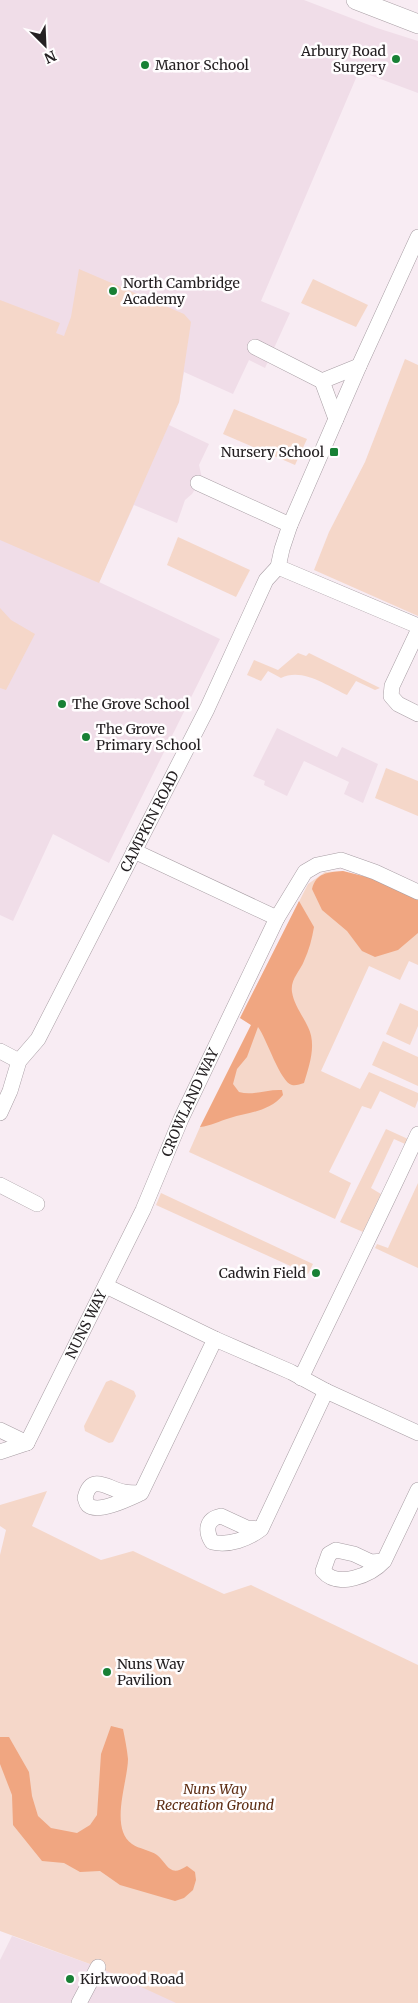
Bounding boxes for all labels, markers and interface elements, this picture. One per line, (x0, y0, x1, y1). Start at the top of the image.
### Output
north arrow (20, 20, 70, 70)
place label: Arbury Road Surgery (300, 42, 387, 76)
text: N (42, 46, 59, 67)
marker: Arbury Road Surgery (390, 53, 402, 65)
place label: Manor School (155, 56, 250, 74)
marker: Manor School (139, 59, 151, 71)
place label: North Cambridge Academy (122, 274, 240, 308)
marker: North Cambridge Academy (107, 285, 119, 297)
place label: Nursery School (221, 443, 325, 461)
marker: Nursery School (328, 446, 340, 458)
place label: The Grove School (72, 695, 190, 713)
marker: The Grove School (56, 698, 68, 710)
place label: The Grove Primary School (96, 720, 201, 754)
marker: The Grove Primary School (80, 731, 92, 743)
street label: CAMPKIN ROAD (116, 767, 183, 875)
street label: CROWLAND WAY (157, 1044, 223, 1159)
place label: Cadwin Field (219, 1264, 307, 1282)
marker: Cadwin Field (310, 1267, 322, 1279)
street label: NUNS WAY (61, 1286, 111, 1362)
place label: Nuns Way Pavilion (117, 1655, 185, 1689)
marker: Nuns Way Pavilion (101, 1666, 113, 1678)
park label: Nuns Way Recreation Ground (156, 1780, 274, 1814)
place label: Kirkwood Road (80, 1970, 185, 1988)
marker: Kirkwood Road (64, 1973, 76, 1985)

